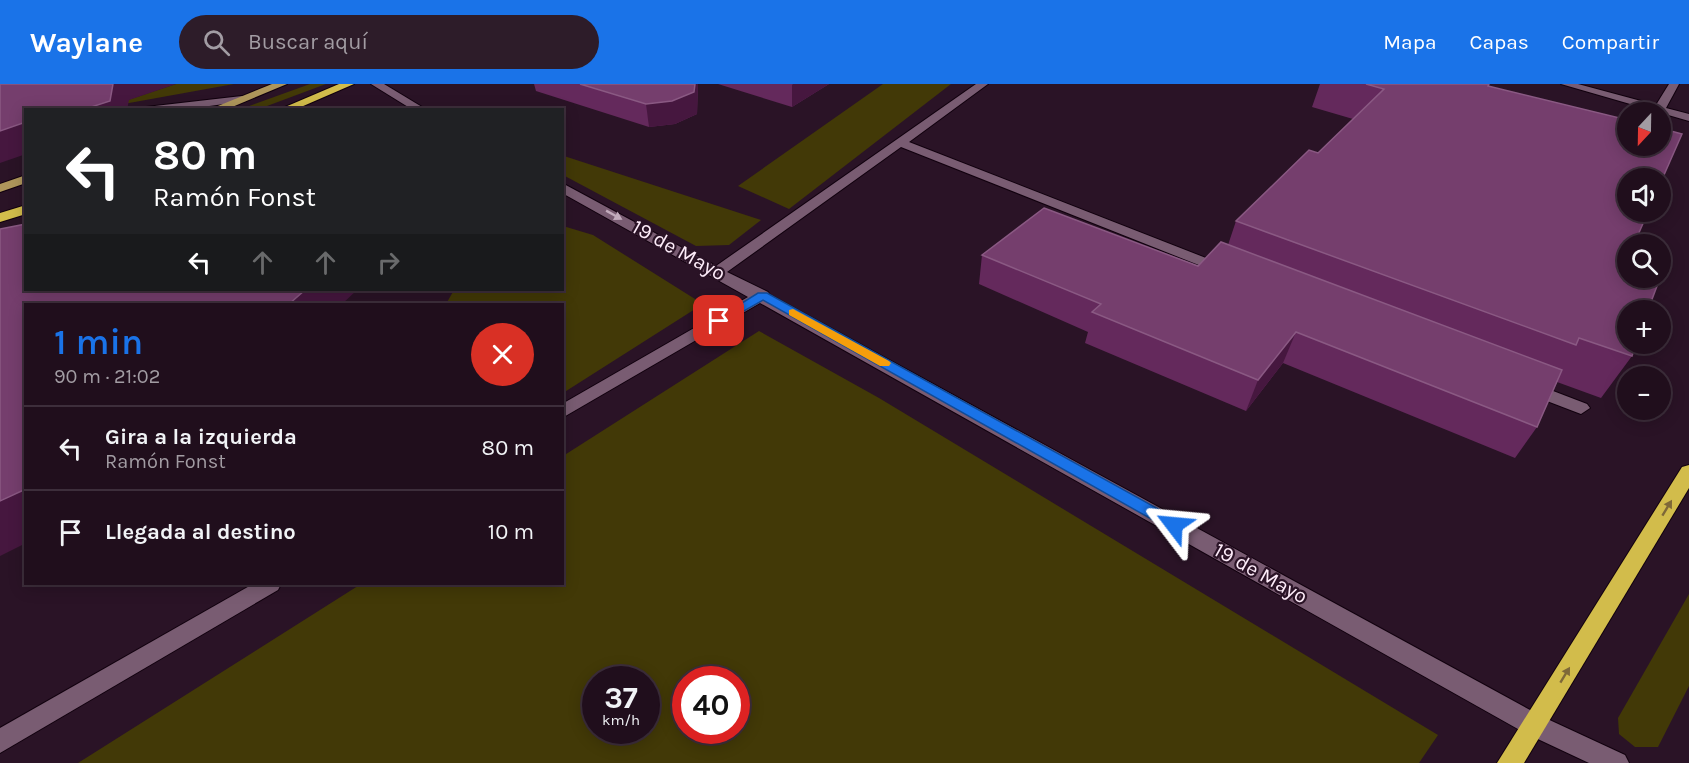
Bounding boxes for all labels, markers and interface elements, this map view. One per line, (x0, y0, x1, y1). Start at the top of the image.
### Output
search box (179, 15, 599, 69)
text: Waylane (30, 26, 143, 59)
icon: search (200, 26, 233, 59)
text: Buscar aquí (248, 29, 368, 55)
text: Mapa (1383, 30, 1437, 54)
text: Capas (1470, 30, 1529, 54)
text: Compartir (1562, 30, 1659, 54)
north arrow (1617, 102, 1671, 156)
map controls (1617, 102, 1671, 420)
text: 80 m (153, 130, 257, 180)
icon: left (54, 132, 132, 210)
button: sound (1617, 168, 1671, 222)
text: Ramón Fonst (153, 181, 316, 213)
one-way arrow (606, 209, 622, 220)
street label: 19 de Mayo (628, 215, 730, 285)
button: search (1617, 234, 1671, 288)
icon: left (183, 246, 216, 279)
icon: ahead (246, 246, 279, 279)
icon: ahead (309, 246, 342, 279)
icon: right (372, 246, 405, 279)
pin (693, 295, 744, 346)
button: + (1617, 300, 1671, 354)
icon: arrive (702, 304, 735, 337)
text: 1 min (54, 321, 143, 363)
button: close (471, 323, 534, 386)
text: 90 m · 21:02 (54, 365, 160, 388)
button: − (1617, 366, 1671, 420)
text: Gira a la izquierda (105, 424, 297, 450)
icon: left (54, 432, 87, 465)
text: 80 m (482, 435, 534, 461)
text: Ramón Fonst (105, 450, 226, 473)
position arrow (1142, 493, 1206, 557)
one-way arrow (1661, 500, 1672, 516)
icon: arrive (54, 516, 87, 549)
text: Llegada al destino (105, 519, 296, 545)
text: 10 m (488, 519, 534, 545)
street label: 19 de Mayo (1210, 538, 1312, 608)
speed limit sign: 40 (672, 666, 750, 744)
one-way arrow (1559, 667, 1570, 683)
text: 37 (604, 680, 638, 716)
text: km/h (602, 711, 640, 729)

